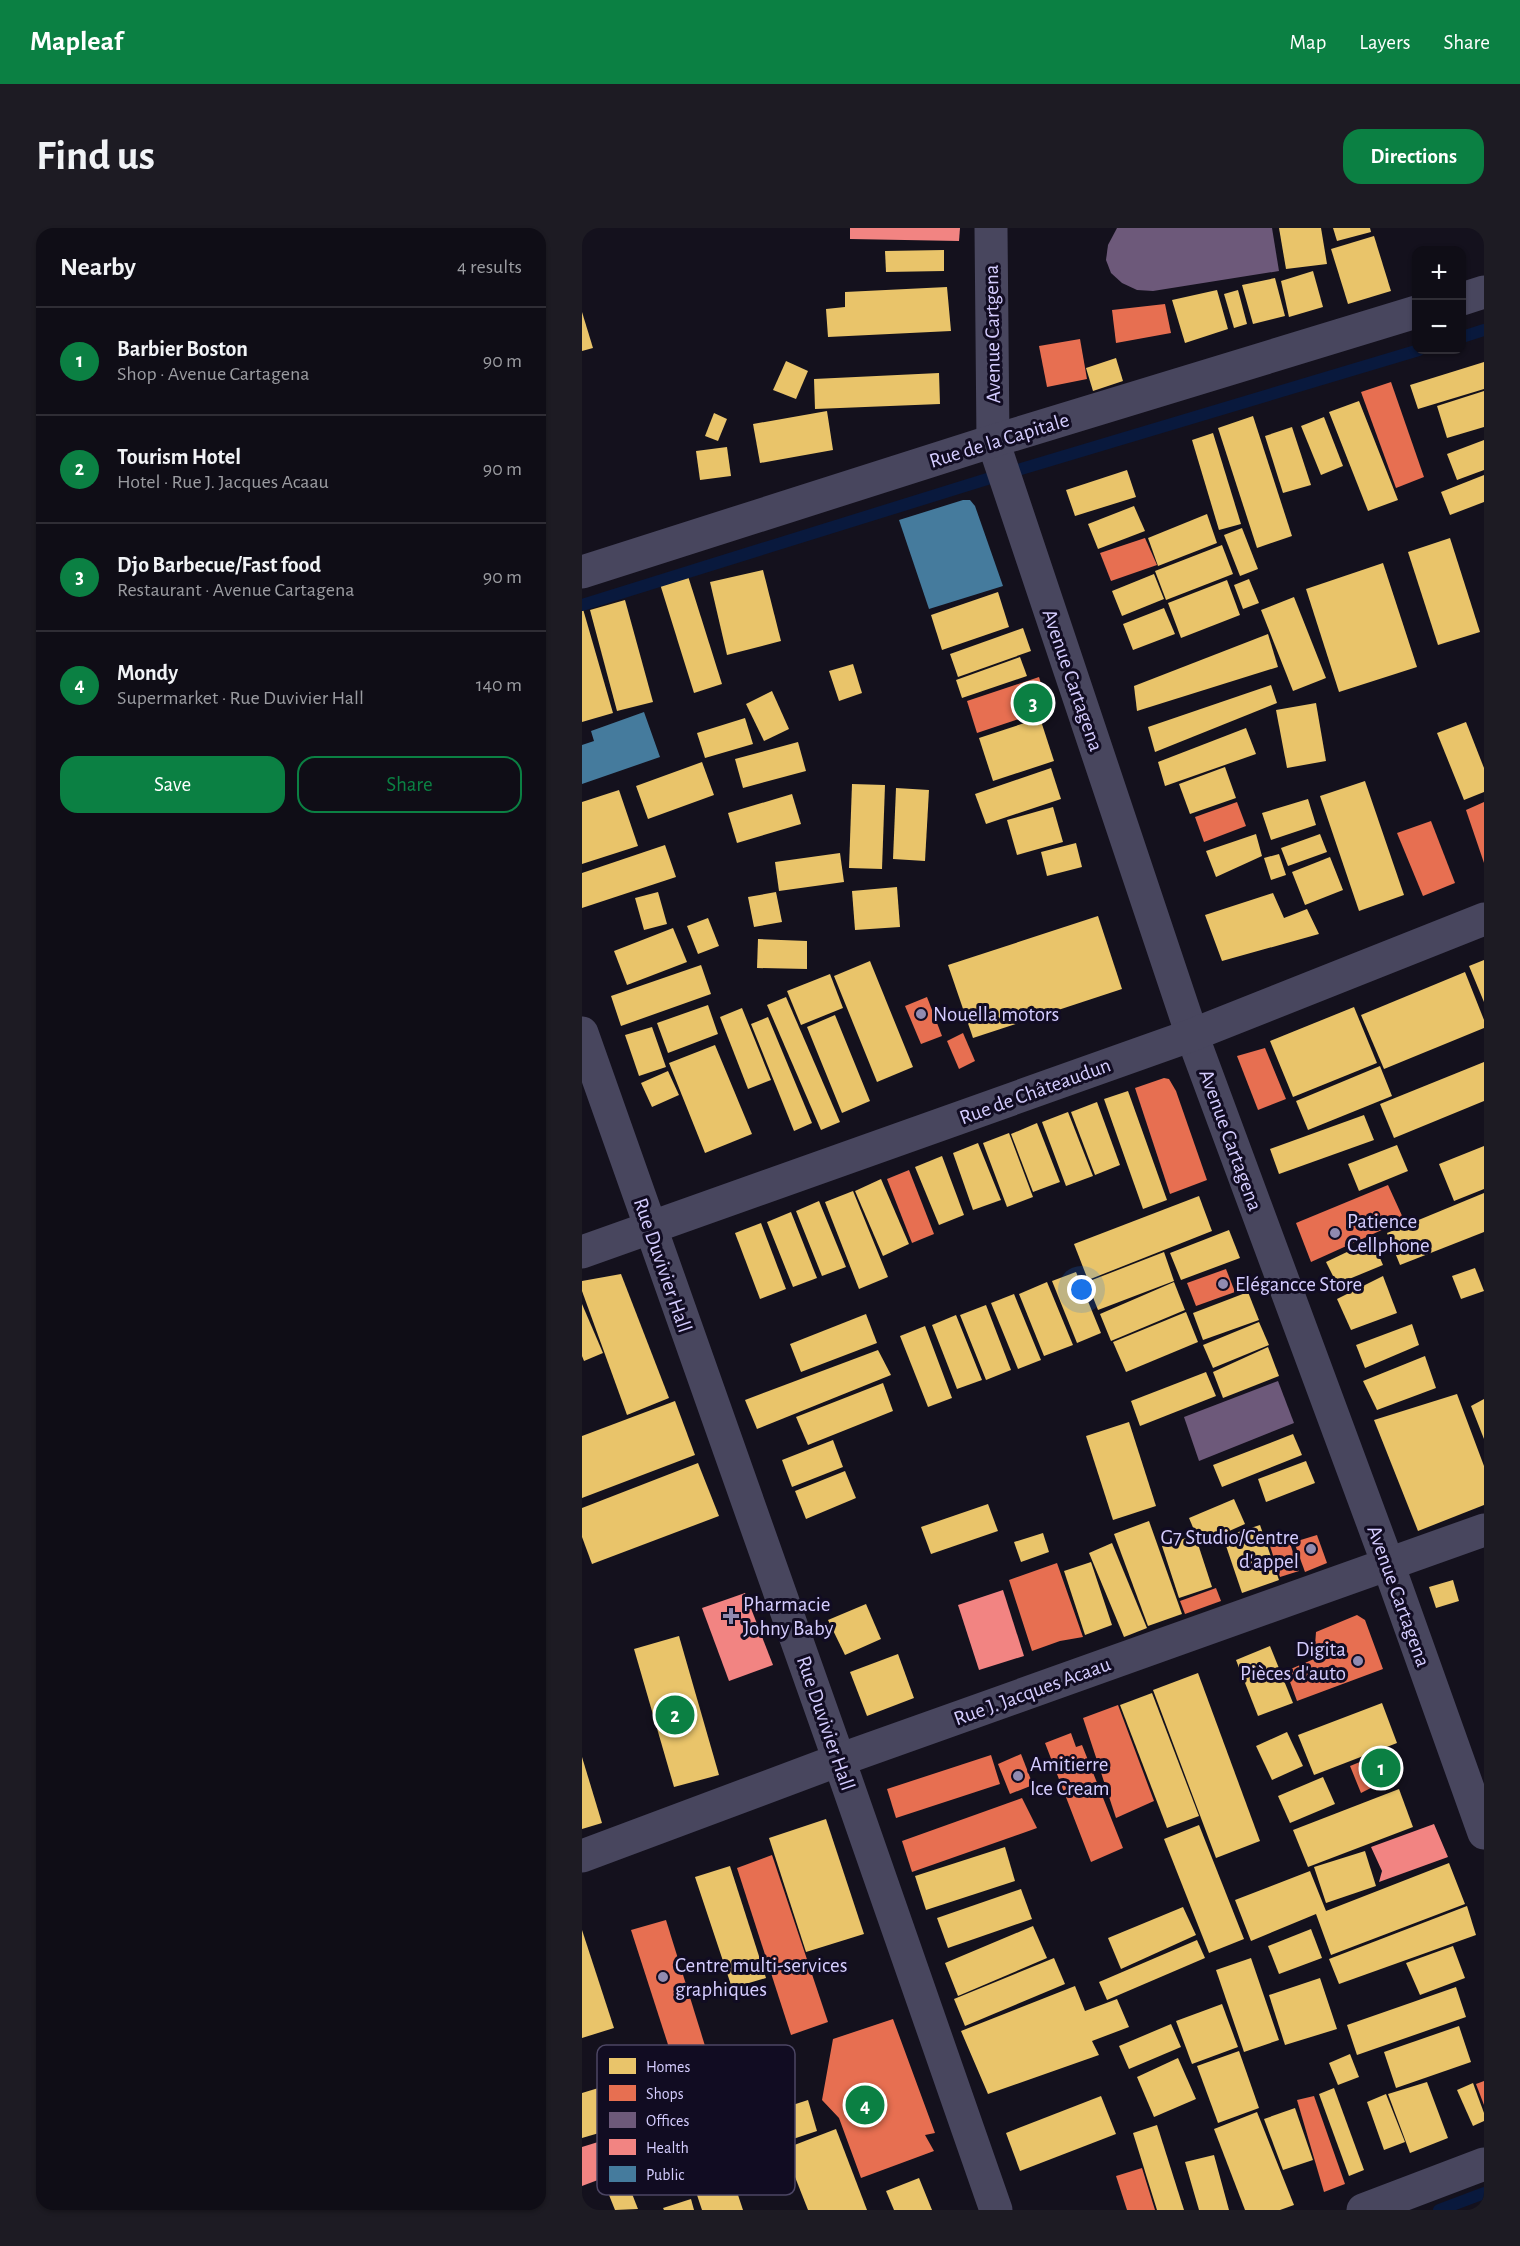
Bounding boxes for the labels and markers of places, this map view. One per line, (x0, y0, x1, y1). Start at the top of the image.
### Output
pin: 3 (1014, 680, 1052, 726)
place label: Nouella motors (933, 1004, 1059, 1025)
marker: Nouella motors (914, 1007, 928, 1021)
place label: Patience Cellphone (1347, 1211, 1430, 1256)
marker: Patience Cellphone (1328, 1226, 1342, 1240)
place label: Elégancce Store (1235, 1274, 1362, 1295)
marker: Elégancce Store (1216, 1277, 1230, 1291)
place label: G7 Studio/Centre d'appel (1160, 1527, 1299, 1572)
marker: G7 Studio/Centre d'appel (1304, 1542, 1318, 1556)
place label: Pharmacie Johny Baby (743, 1594, 833, 1639)
marker: Pharmacie Johny Baby (724, 1609, 738, 1623)
place label: Digita Pièces d'auto (1240, 1639, 1346, 1684)
marker: Digita Pièces d'auto (1351, 1654, 1365, 1668)
pin: 2 (656, 1692, 694, 1738)
pin: 1 (1362, 1746, 1400, 1790)
place label: Amitierre Ice Cream (1030, 1754, 1110, 1799)
marker: Amitierre Ice Cream (1011, 1769, 1025, 1783)
place label: Centre multi-services graphiques (675, 1955, 848, 2000)
marker: Centre multi-services graphiques (656, 1970, 670, 1984)
pin: 4 (846, 2082, 884, 2128)

